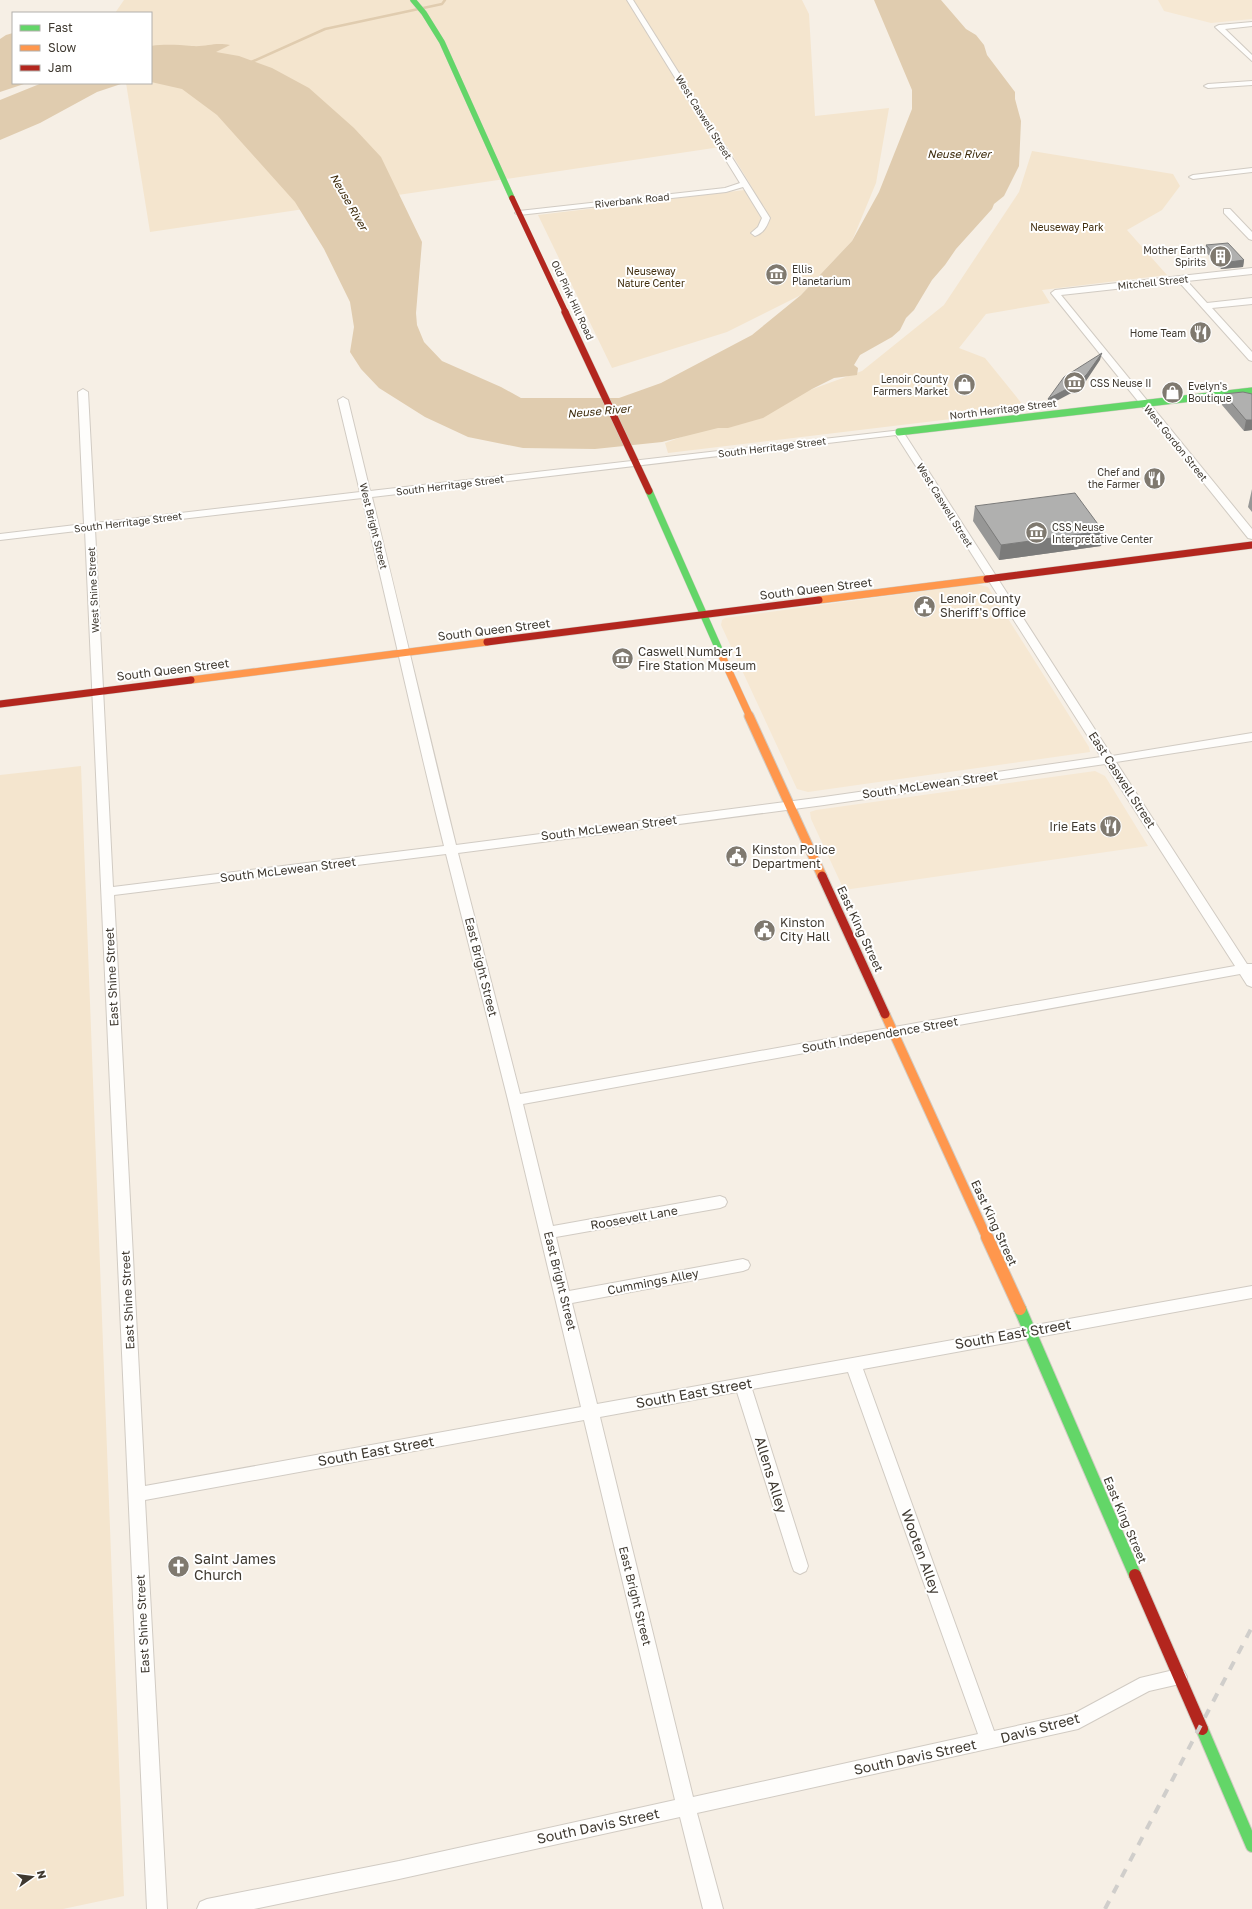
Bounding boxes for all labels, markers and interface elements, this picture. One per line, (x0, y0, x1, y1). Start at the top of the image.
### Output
legend (12, 12, 152, 84)
text: Fast (48, 20, 73, 35)
text: Slow (48, 40, 76, 55)
text: Jam (48, 60, 72, 75)
street label: West Caswell Street (673, 73, 735, 161)
water label: Neuse River (927, 147, 992, 160)
water label: Neuse River (328, 171, 372, 234)
street label: Riverbank Road (594, 190, 670, 210)
park label: Neuseway Park (1030, 221, 1104, 233)
building icon: Mother Earth Spirits (1208, 243, 1234, 269)
place label: Mother Earth Spirits (1143, 244, 1206, 268)
street label: Old Pink Hill Road (549, 258, 597, 342)
museum icon: Ellis Planetarium (764, 262, 790, 288)
place label: Ellis Planetarium (792, 263, 851, 287)
park label: Neuseway Nature Center (617, 265, 685, 289)
street label: Mitchell Street (1117, 272, 1189, 292)
restaurant icon: Home Team (1188, 320, 1214, 346)
place label: Home Team (1130, 327, 1186, 339)
museum icon: CSS Neuse II (1061, 370, 1087, 396)
shop icon: Lenoir County Farmers Market (951, 372, 977, 398)
place label: Lenoir County Farmers Market (873, 373, 948, 397)
place label: CSS Neuse II (1090, 377, 1151, 389)
shop icon: Evelyn's Boutique (1160, 379, 1186, 405)
place label: Evelyn's Boutique (1188, 380, 1232, 404)
street label: North Herritage Street (949, 396, 1057, 422)
water label: Neuse River (567, 401, 633, 420)
street label: West Gordon Street (1142, 403, 1210, 483)
street label: South Herritage Street (717, 434, 827, 460)
street label: West Caswell Street (914, 461, 976, 549)
restaurant icon: Chef and the Farmer (1142, 465, 1168, 491)
place label: Chef and the Farmer (1088, 466, 1140, 490)
street label: South Herritage Street (395, 472, 505, 498)
street label: West Bright Street (357, 482, 391, 570)
street label: South Herritage Street (73, 509, 183, 535)
museum icon: CSS Neuse Interpretative Center (1024, 520, 1050, 546)
place label: CSS Neuse Interpretative Center (1052, 521, 1153, 545)
street label: West Shine Street (85, 547, 101, 633)
street label: South Queen Street (759, 574, 873, 603)
place label: Lenoir County Sheriff's Office (940, 591, 1026, 620)
public building icon: Lenoir County Sheriff's Office (912, 593, 938, 619)
street label: South Queen Street (437, 615, 551, 644)
place label: Caswell Number 1 Fire Station Museum (638, 644, 756, 673)
museum icon: Caswell Number 1 Fire Station Museum (610, 646, 636, 672)
street label: South Queen Street (116, 655, 230, 684)
street label: East Caswell Street (1086, 729, 1159, 831)
street label: South McLewean Street (861, 768, 999, 801)
street label: South McLewean Street (540, 812, 678, 843)
restaurant icon: Irie Eats (1098, 814, 1124, 840)
place label: Irie Eats (1049, 819, 1096, 834)
place label: Kinston Police Department (752, 842, 835, 871)
public building icon: Kinston Police Department (724, 844, 750, 870)
street label: South McLewean Street (219, 854, 357, 885)
street label: East King Street (834, 884, 887, 974)
place label: Kinston City Hall (780, 915, 830, 944)
street label: East Bright Street (462, 916, 501, 1018)
public building icon: Kinston City Hall (751, 917, 777, 943)
street label: East Shine Street (101, 927, 122, 1027)
street label: South Independence Street (801, 1013, 959, 1056)
street label: East King Street (968, 1178, 1021, 1268)
street label: Roosevelt Lane (589, 1202, 679, 1233)
street label: East Bright Street (541, 1230, 580, 1332)
street label: East Shine Street (117, 1250, 138, 1350)
street label: Cummings Alley (606, 1265, 700, 1298)
street label: South East Street (953, 1315, 1072, 1352)
street label: South East Street (634, 1374, 753, 1411)
street label: South East Street (316, 1432, 435, 1469)
street label: Allens Alley (752, 1435, 791, 1515)
street label: East King Street (1100, 1474, 1151, 1566)
street label: Wooten Alley (898, 1507, 945, 1597)
street label: East Bright Street (616, 1545, 655, 1647)
place label: Saint James Church (194, 1550, 276, 1583)
church icon: Saint James Church (166, 1554, 192, 1580)
street label: East Shine Street (132, 1574, 153, 1674)
street label: Davis Street (998, 1709, 1081, 1746)
street label: South Davis Street (852, 1735, 978, 1778)
street label: South Davis Street (535, 1804, 661, 1847)
north arrow (12, 1857, 52, 1897)
text: N (35, 1869, 50, 1880)

